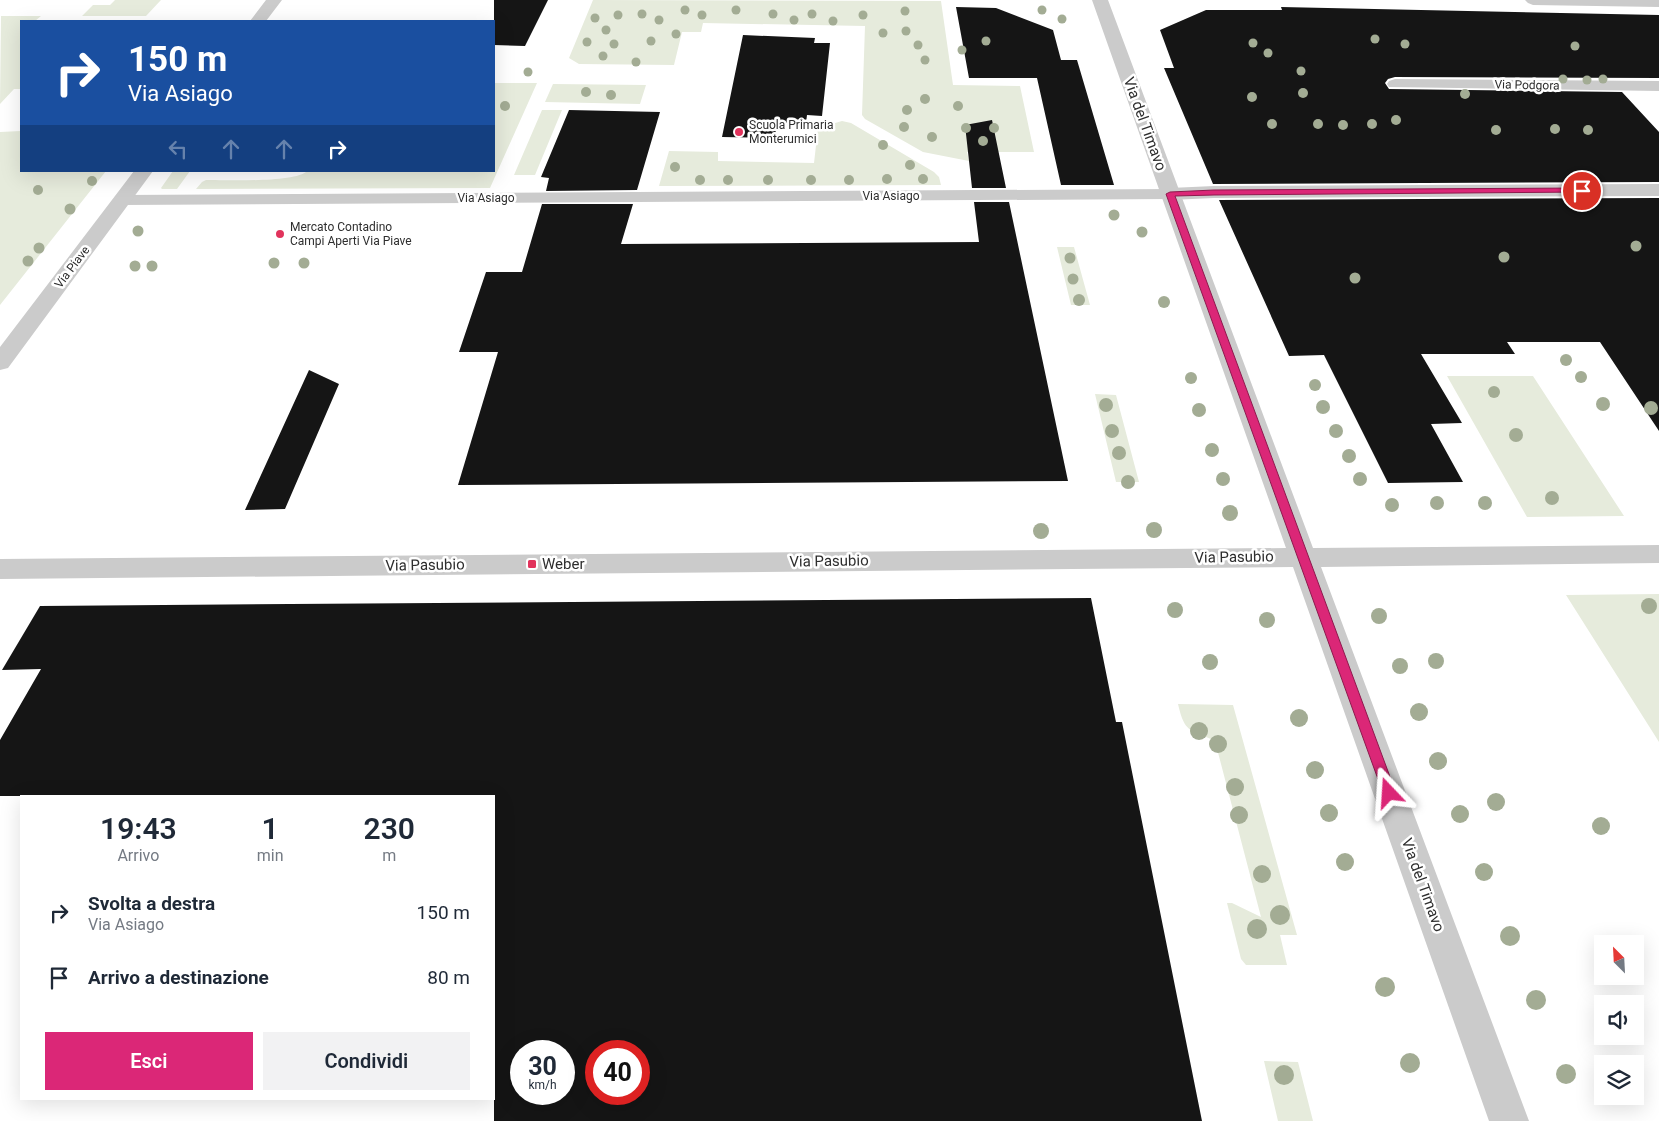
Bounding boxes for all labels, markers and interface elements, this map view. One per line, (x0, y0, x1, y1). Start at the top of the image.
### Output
text: 150 m (128, 39, 227, 80)
icon: right (45, 40, 110, 105)
street label: Via del Timavo (1120, 75, 1170, 173)
street label: Via Podgora (1494, 77, 1560, 93)
text: Via Asiago (128, 81, 233, 106)
place label: Scuola Primaria Monterumici (749, 118, 833, 146)
marker: Scuola Primaria Monterumici (733, 126, 745, 138)
icon: left (164, 135, 192, 163)
icon: ahead (217, 135, 245, 163)
icon: ahead (270, 135, 298, 163)
icon: right (323, 135, 351, 163)
pin (1561, 170, 1603, 212)
icon: arrive (1568, 177, 1596, 205)
street label: Via Asiago (862, 189, 920, 203)
street label: Via Asiago (457, 191, 515, 205)
place label: Mercato Contadino Campi Aperti Via Piave (290, 220, 412, 248)
marker: Mercato Contadino Campi Aperti Via Piave (274, 228, 286, 240)
street label: Via Piave (52, 243, 92, 291)
street label: Via Pasubio (1194, 547, 1274, 567)
street label: Via Pasubio (789, 551, 869, 571)
street label: Via Pasubio (385, 555, 465, 575)
place label: Weber (542, 555, 585, 573)
marker: Weber (526, 558, 538, 570)
position arrow (1362, 766, 1414, 818)
text: 19:43 (100, 811, 177, 846)
text: 1 (262, 811, 279, 846)
text: 230 (364, 811, 415, 846)
street label: Via del Timavo (1398, 836, 1448, 934)
text: Arrivo (117, 846, 159, 865)
text: min (257, 846, 284, 865)
text: m (382, 846, 396, 865)
text: Svolta a destra (88, 892, 215, 915)
icon: right (45, 899, 73, 927)
text: 150 m (417, 901, 470, 924)
text: Via Asiago (88, 915, 164, 934)
north arrow (1594, 935, 1644, 985)
map controls (1594, 935, 1644, 1105)
icon: arrive (45, 964, 73, 992)
text: Arrivo a destinazione (88, 966, 269, 989)
text: 80 m (427, 966, 470, 989)
button: sound (1594, 995, 1644, 1045)
button: Esci (45, 1032, 253, 1090)
button: Condividi (263, 1032, 470, 1090)
speed limit sign: 40 (585, 1040, 650, 1105)
text: 30 (528, 1052, 557, 1081)
button: layers (1594, 1055, 1644, 1105)
text: km/h (528, 1078, 557, 1092)

